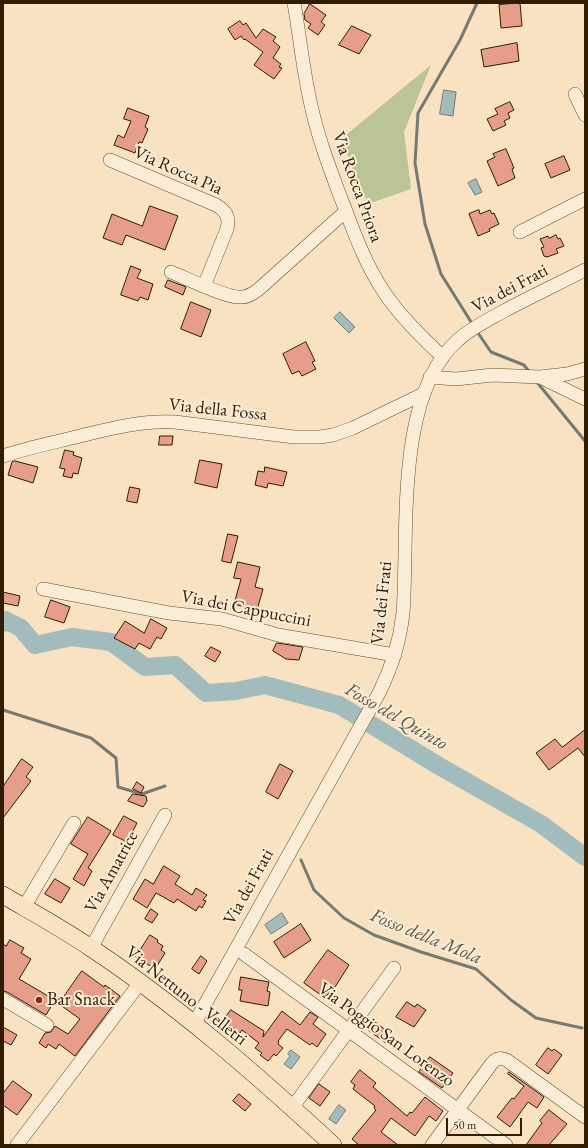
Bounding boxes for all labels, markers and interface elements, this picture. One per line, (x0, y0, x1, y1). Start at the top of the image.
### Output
street label: Via Rocca Priora (327, 129, 387, 245)
street label: Via Rocca Pia (130, 142, 226, 200)
street label: Via dei Frati (468, 260, 552, 318)
street label: Via della Fossa (168, 394, 268, 426)
street label: Via dei Frati (367, 560, 397, 646)
street label: Via dei Cappuccini (179, 586, 313, 632)
water label: Fosso del Quinto (341, 679, 451, 755)
street label: Via Amatrice (81, 827, 143, 917)
street label: Via dei Frati (219, 845, 279, 929)
water label: Fosso della Mola (367, 904, 485, 970)
street label: Via Nettuno - Velletri (121, 942, 251, 1050)
street label: Via Poggio San Lorenzo (313, 978, 459, 1092)
place label: Bar Snack (47, 989, 115, 1011)
marker: Bar Snack (34, 995, 44, 1005)
scale bar (448, 1110, 524, 1136)
text: 50 m (453, 1117, 476, 1133)

